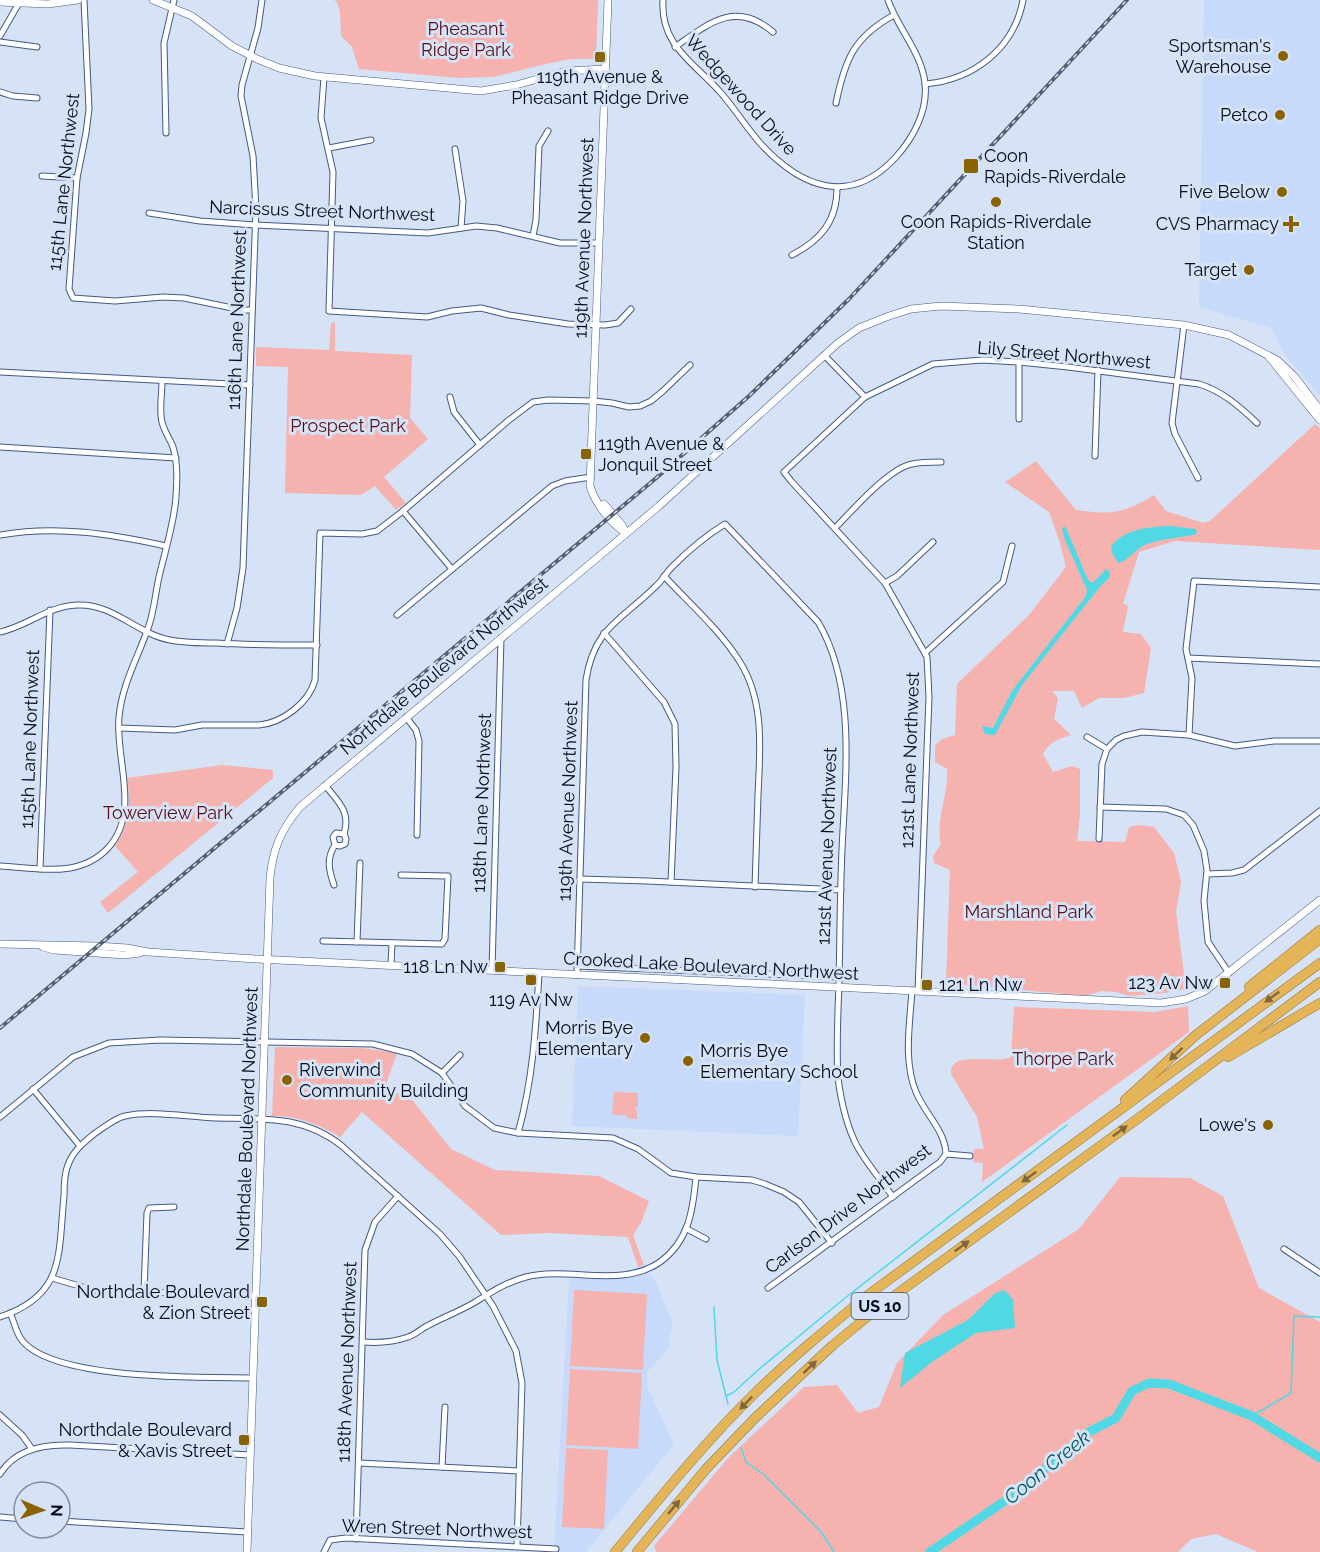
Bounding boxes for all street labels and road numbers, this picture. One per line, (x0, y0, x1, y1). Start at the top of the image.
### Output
street label: Wedgewood Drive (682, 30, 801, 160)
street label: 115th Lane Northwest (44, 92, 83, 272)
street label: 119th Avenue Northwest (570, 137, 598, 339)
street label: Narcissus Street Northwest (209, 196, 435, 225)
street label: 116th Lane Northwest (223, 230, 250, 410)
street label: Lily Street Northwest (976, 336, 1152, 373)
street label: Northdale Boulevard Northwest (336, 573, 552, 759)
street label: 115th Lane Northwest (16, 649, 43, 829)
street label: 121st Lane Northwest (896, 671, 923, 849)
street label: 119th Avenue Northwest (554, 700, 582, 902)
street label: 118th Lane Northwest (468, 713, 495, 893)
street label: 121st Avenue Northwest (813, 747, 840, 945)
street label: Crooked Lake Boulevard Northwest (563, 947, 859, 984)
street label: Northdale Boulevard Northwest (231, 986, 262, 1252)
street label: Carlson Drive Northwest (761, 1139, 935, 1278)
street label: 118th Avenue Northwest (332, 1261, 361, 1463)
road number: US 10 (852, 1293, 908, 1319)
street label: Wren Street Northwest (341, 1515, 533, 1542)

